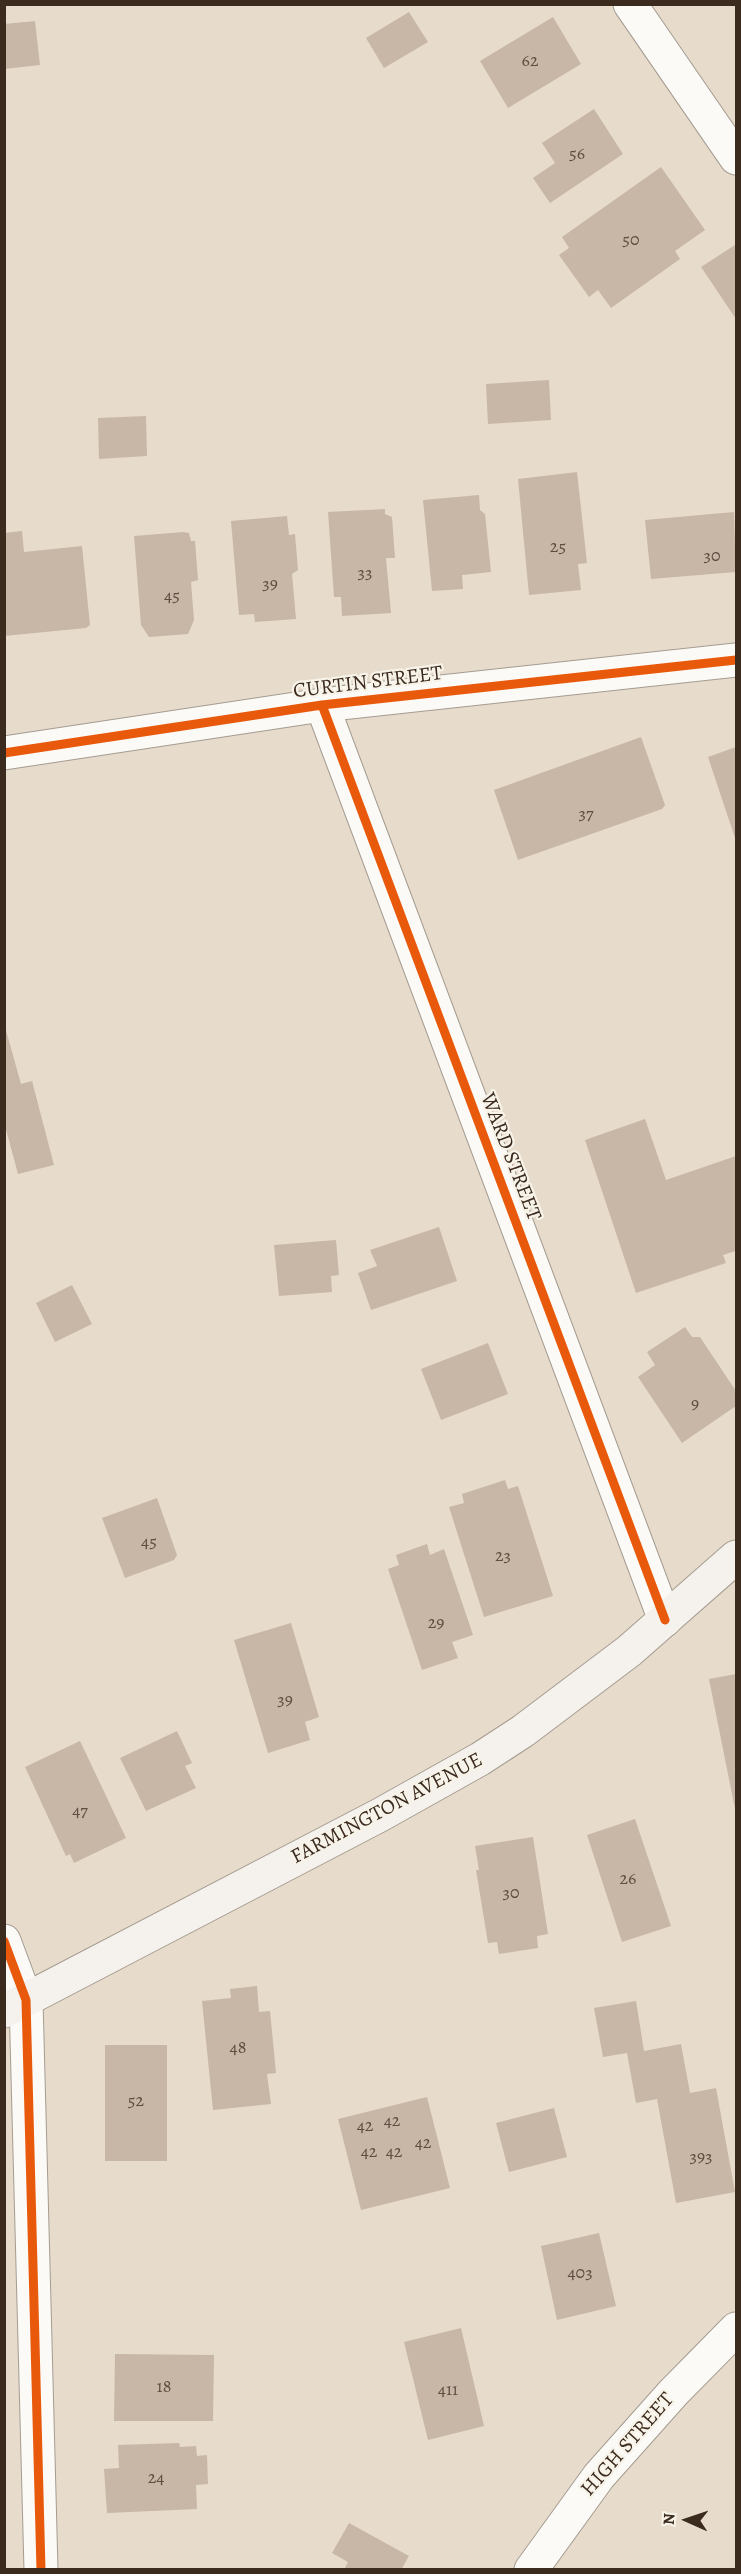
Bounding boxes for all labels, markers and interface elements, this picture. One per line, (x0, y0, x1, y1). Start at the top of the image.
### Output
house number: 62 (522, 51, 538, 73)
house number: 56 (569, 144, 585, 166)
house number: 50 (622, 230, 640, 252)
house number: 25 (550, 537, 566, 559)
house number: 30 (703, 546, 721, 568)
house number: 33 (358, 563, 372, 585)
house number: 39 (262, 574, 278, 596)
house number: 45 (164, 586, 180, 608)
street label: CURTIN STREET (292, 661, 444, 705)
house number: 37 (578, 804, 594, 826)
street label: WARD STREET (474, 1090, 546, 1224)
house number: 9 (691, 1394, 699, 1416)
house number: 45 (141, 1532, 157, 1554)
house number: 23 (495, 1546, 511, 1568)
house number: 29 (428, 1613, 444, 1635)
house number: 39 (277, 1690, 293, 1712)
street label: FARMINGTON AVENUE (287, 1748, 487, 1870)
house number: 47 (72, 1801, 88, 1823)
house number: 26 (620, 1869, 636, 1891)
house number: 30 (502, 1883, 520, 1905)
house number: 48 (230, 2038, 246, 2060)
house number: 52 (128, 2091, 144, 2113)
house number: 42 (384, 2111, 400, 2133)
house number: 42 (357, 2116, 373, 2138)
house number: 42 (415, 2133, 431, 2155)
house number: 42 (361, 2142, 377, 2164)
house number: 42 (386, 2142, 402, 2164)
house number: 393 (689, 2147, 713, 2169)
house number: 403 (567, 2263, 593, 2285)
house number: 18 (157, 2377, 171, 2399)
house number: 411 (438, 2380, 458, 2402)
street label: HIGH STREET (576, 2388, 680, 2502)
house number: 24 (148, 2468, 164, 2490)
north arrow (657, 2490, 717, 2550)
text: N (658, 2513, 680, 2525)

